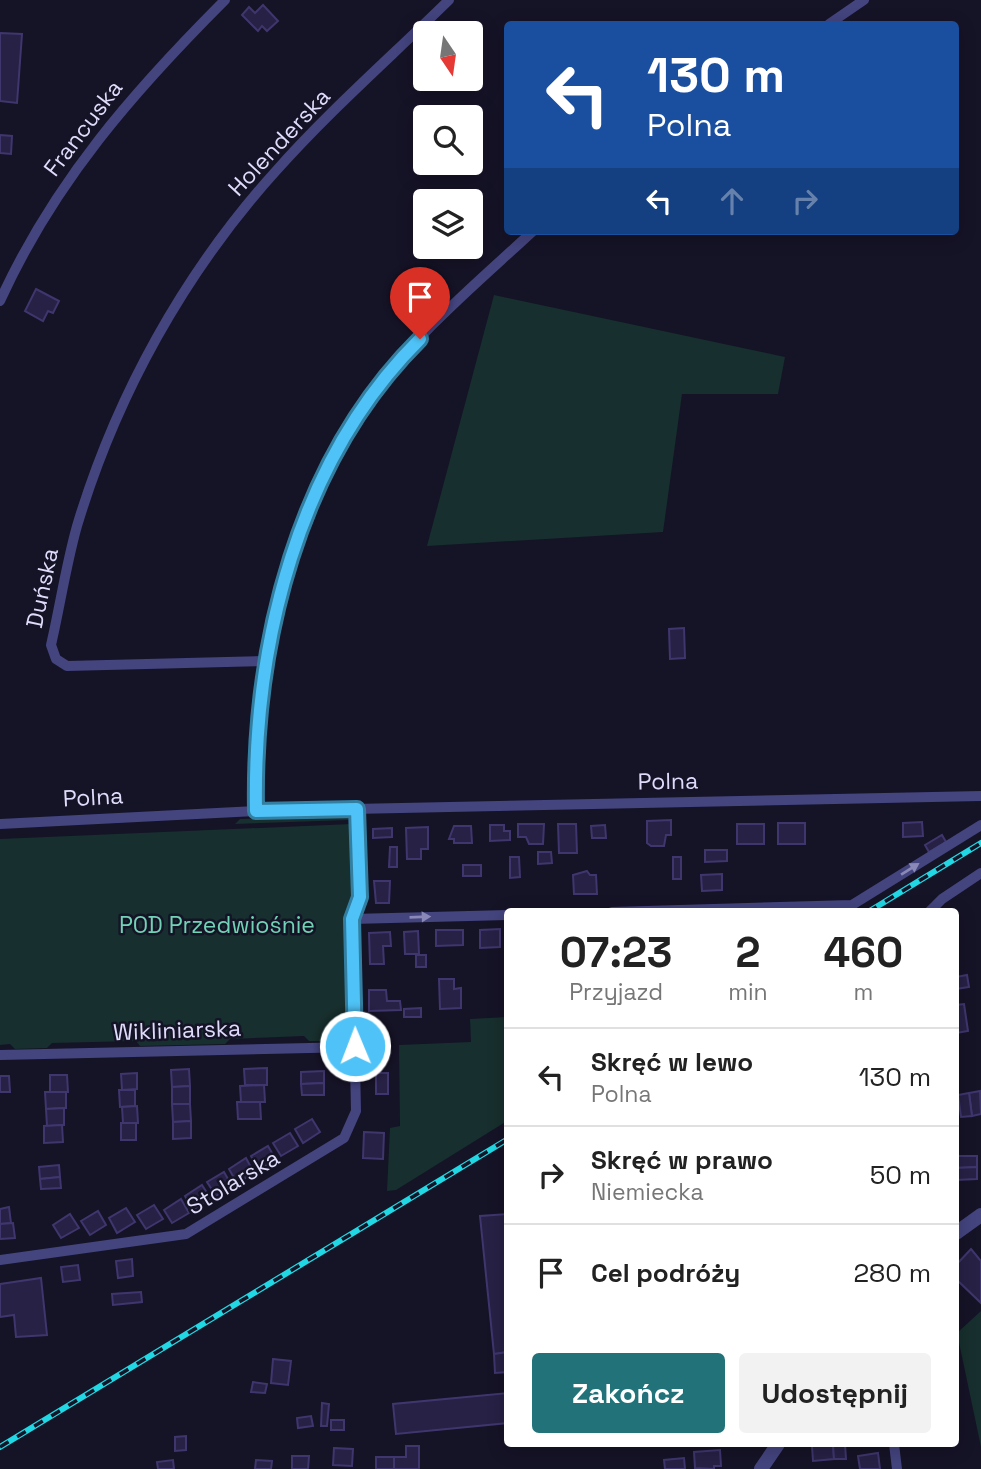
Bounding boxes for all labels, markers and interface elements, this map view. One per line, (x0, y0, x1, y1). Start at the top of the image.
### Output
north arrow (413, 21, 483, 91)
map controls (413, 21, 483, 259)
text: 130 m (647, 44, 785, 106)
icon: left (532, 49, 623, 140)
street label: Francuska (37, 74, 129, 182)
street label: Holenderska (221, 82, 337, 202)
button: search (413, 105, 483, 175)
text: Polna (647, 105, 731, 145)
icon: left (640, 182, 678, 220)
icon: ahead (713, 182, 751, 220)
icon: right (786, 182, 824, 220)
button: layers (413, 189, 483, 259)
pin (390, 267, 450, 339)
icon: arrive (401, 278, 439, 316)
street label: Duńska (19, 545, 65, 631)
street label: Polna (637, 765, 699, 797)
street label: Polna (62, 780, 124, 814)
one-way arrow (900, 863, 920, 876)
park label: POD Przedwiośnie (119, 910, 315, 940)
one-way arrow (409, 911, 431, 923)
text: 07:23 (560, 926, 672, 979)
text: 2 (735, 926, 760, 979)
text: 460 (823, 926, 903, 979)
text: Przyjazd (569, 977, 663, 1007)
text: min (728, 977, 768, 1007)
text: m (853, 977, 873, 1007)
position arrow (318, 1009, 392, 1083)
street label: Wikliniarska (112, 1013, 242, 1047)
text: Skręć w lewo (591, 1045, 753, 1079)
icon: left (532, 1058, 570, 1096)
text: 130 m (859, 1060, 931, 1094)
text: Polna (591, 1079, 652, 1109)
street label: Stolarska (181, 1143, 285, 1221)
text: Skręć w prawo (591, 1143, 773, 1177)
icon: right (532, 1156, 570, 1194)
text: 50 m (870, 1158, 931, 1192)
text: Niemiecka (591, 1177, 704, 1207)
icon: arrive (532, 1254, 570, 1292)
text: Cel podróży (591, 1256, 740, 1290)
text: 280 m (853, 1256, 931, 1290)
button: Zakończ (532, 1353, 725, 1433)
button: Udostępnij (739, 1353, 931, 1433)

